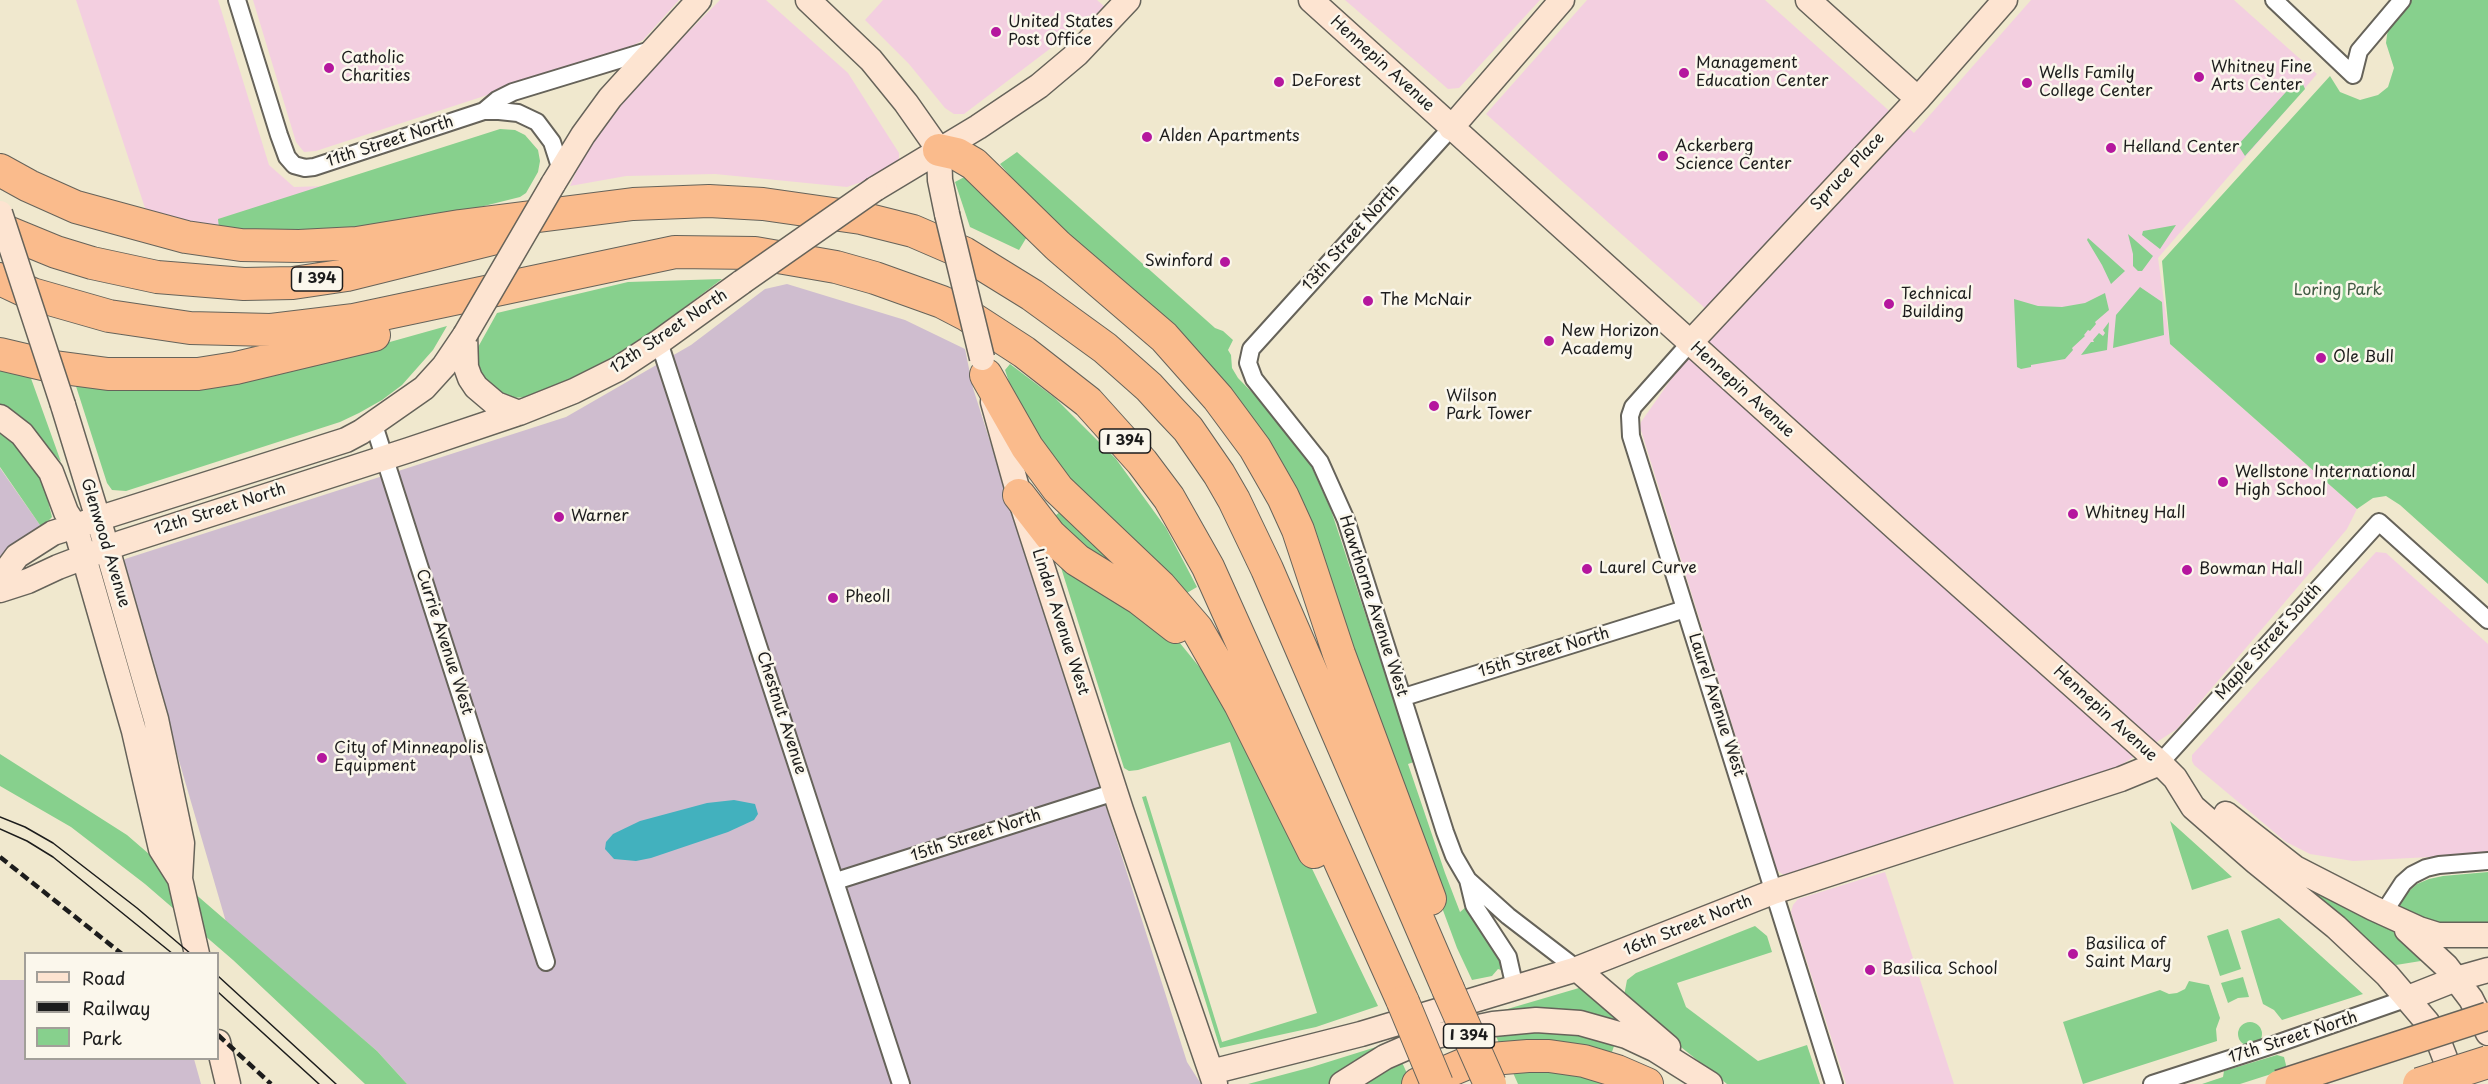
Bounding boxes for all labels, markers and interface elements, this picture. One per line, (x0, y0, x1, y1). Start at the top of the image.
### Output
street label: Hennepin Avenue (1326, 12, 1438, 116)
place label: United States Post Office (1008, 13, 1113, 51)
marker: United States Post Office (989, 25, 1003, 39)
place label: Catholic Charities (341, 49, 410, 87)
place label: Management Education Center (1696, 54, 1828, 92)
place label: Whitney Fine Arts Center (2211, 58, 2312, 96)
marker: Catholic Charities (322, 61, 336, 75)
place label: Wells Family College Center (2039, 64, 2152, 102)
marker: Management Education Center (1677, 66, 1691, 80)
marker: Whitney Fine Arts Center (2192, 70, 2206, 84)
place label: DeForest (1291, 72, 1361, 92)
marker: DeForest (1272, 75, 1286, 89)
marker: Wells Family College Center (2020, 76, 2034, 90)
street label: 11th Street North (324, 112, 456, 172)
place label: Alden Apartments (1159, 127, 1300, 147)
street label: Spruce Place (1807, 129, 1889, 215)
marker: Alden Apartments (1140, 130, 1154, 144)
place label: Ackerberg Science Center (1675, 137, 1791, 175)
place label: Helland Center (2123, 138, 2239, 158)
marker: Helland Center (2104, 141, 2118, 155)
marker: Ackerberg Science Center (1656, 149, 1670, 163)
street label: 13th Street North (1298, 181, 1404, 295)
place label: Swinford (1144, 252, 1213, 272)
marker: Swinford (1218, 255, 1232, 269)
road number: I 394 (292, 267, 342, 291)
park label: Loring Park (2294, 281, 2382, 301)
place label: Technical Building (1901, 285, 1972, 323)
street label: 12th Street North (607, 286, 731, 378)
place label: The McNair (1380, 291, 1471, 311)
marker: The McNair (1361, 294, 1375, 308)
marker: Technical Building (1882, 297, 1896, 311)
place label: New Horizon Academy (1561, 322, 1659, 360)
marker: New Horizon Academy (1542, 334, 1556, 348)
street label: Hennepin Avenue (1686, 338, 1798, 442)
place label: Ole Bull (2333, 348, 2394, 368)
marker: Ole Bull (2314, 351, 2328, 365)
place label: Wilson Park Tower (1446, 387, 1532, 425)
marker: Wilson Park Tower (1427, 399, 1441, 413)
road number: I 394 (1100, 429, 1150, 453)
place label: Wellstone International High School (2235, 463, 2416, 501)
marker: Wellstone International High School (2216, 475, 2230, 489)
street label: Glenwood Avenue (76, 476, 134, 610)
street label: 12th Street North (152, 480, 288, 540)
place label: Whitney Hall (2085, 504, 2185, 524)
place label: Warner (571, 507, 629, 527)
marker: Whitney Hall (2066, 507, 2080, 521)
marker: Warner (552, 510, 566, 524)
street label: Hawthorne Avenue West (1335, 513, 1411, 699)
street label: Linden Avenue West (1027, 546, 1093, 698)
place label: Laurel Curve (1599, 559, 1697, 579)
place label: Bowman Hall (2199, 560, 2303, 580)
marker: Laurel Curve (1580, 562, 1594, 576)
marker: Bowman Hall (2180, 563, 2194, 577)
street label: Currie Avenue West (411, 567, 477, 717)
street label: Maple Street South (2212, 580, 2326, 704)
place label: Pheoll (845, 588, 890, 608)
marker: Pheoll (826, 591, 840, 605)
street label: 15th Street North (1476, 624, 1612, 682)
street label: Laurel Avenue West (1684, 631, 1748, 779)
street label: Chestnut Avenue (752, 649, 810, 777)
street label: Hennepin Avenue (2049, 662, 2161, 766)
place label: City of Minneapolis Equipment (334, 739, 484, 777)
marker: City of Minneapolis Equipment (315, 751, 329, 765)
street label: 15th Street North (908, 806, 1044, 866)
street label: 16th Street North (1621, 891, 1755, 961)
place label: Basilica of Saint Mary (2085, 935, 2171, 973)
marker: Basilica of Saint Mary (2066, 947, 2080, 961)
legend (24, 952, 219, 1060)
place label: Basilica School (1882, 960, 1998, 980)
marker: Basilica School (1863, 963, 1877, 977)
text: Road (82, 964, 126, 991)
text: Railway (82, 994, 150, 1021)
street label: 17th Street North (2226, 1008, 2360, 1068)
text: Park (82, 1024, 122, 1051)
road number: I 394 (1444, 1024, 1494, 1048)

